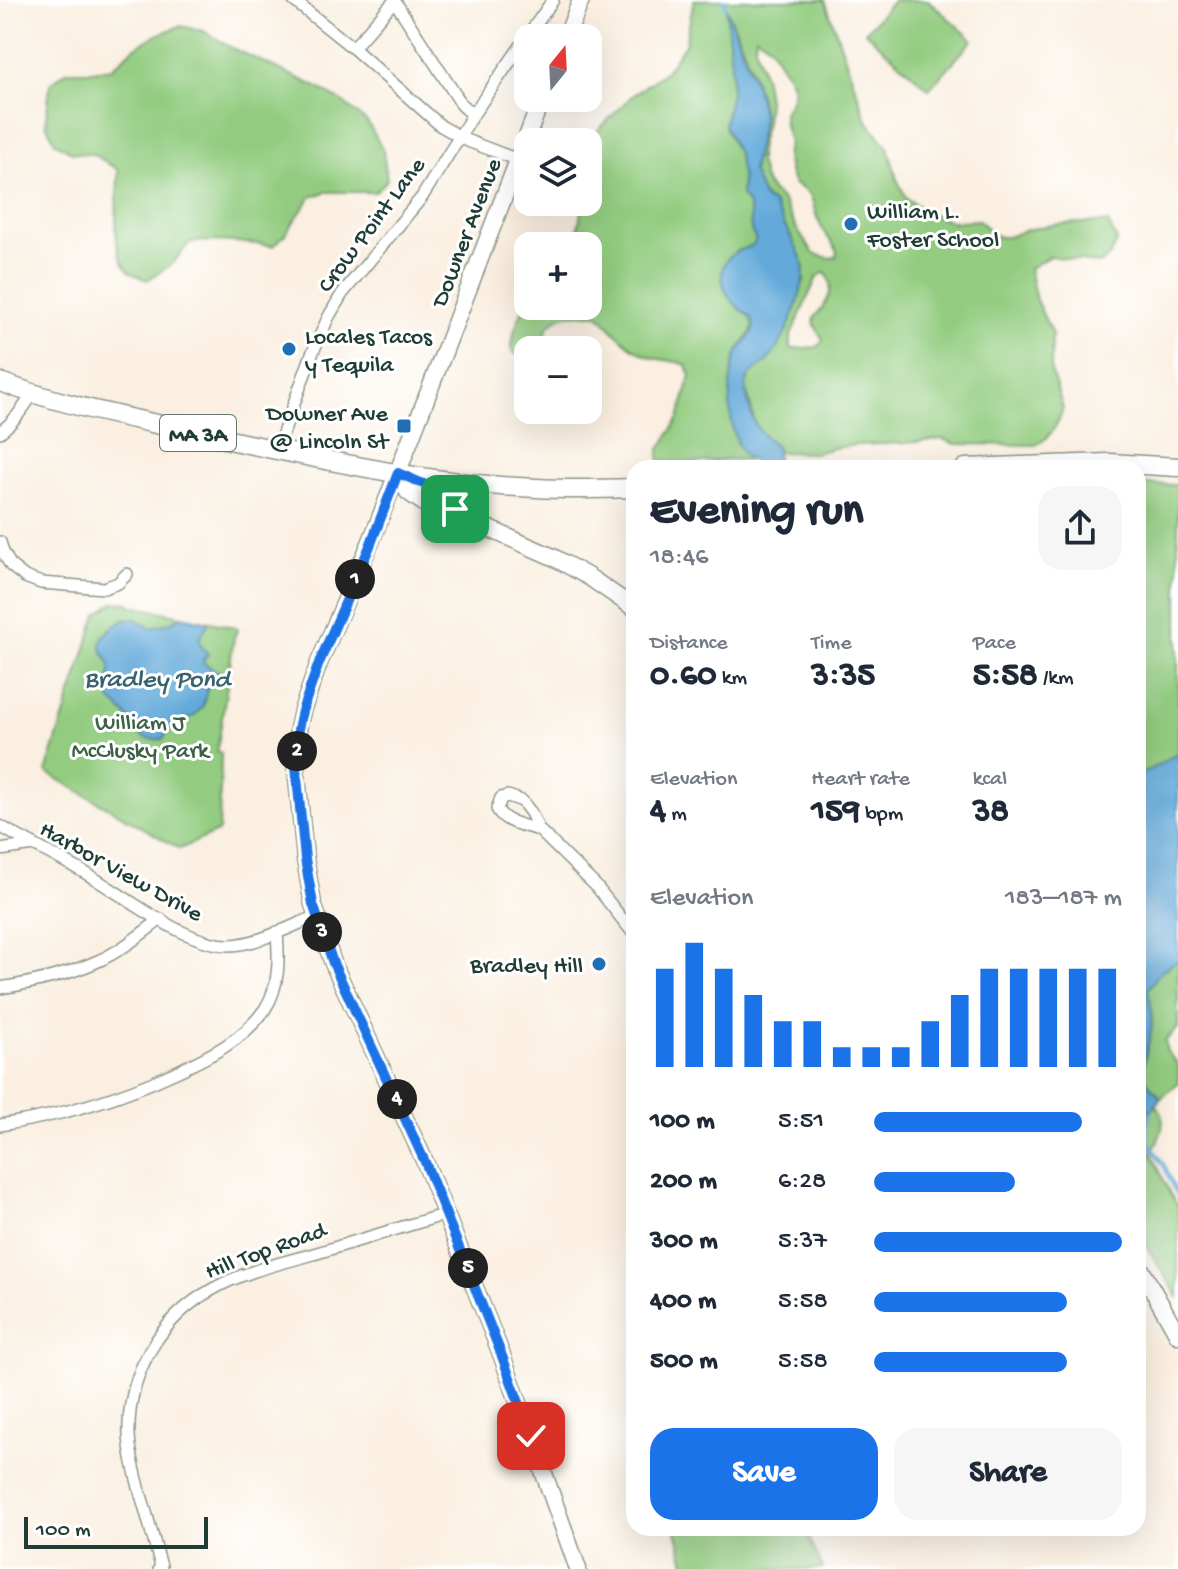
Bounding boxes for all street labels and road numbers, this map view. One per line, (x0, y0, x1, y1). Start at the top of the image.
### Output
street label: Crow Point Lane (312, 152, 433, 299)
street label: Downer Avenue (426, 154, 510, 314)
road number: MA 3A (160, 415, 236, 451)
street label: Harbor View Drive (34, 816, 208, 930)
street label: Hill Top Road (202, 1216, 333, 1288)

